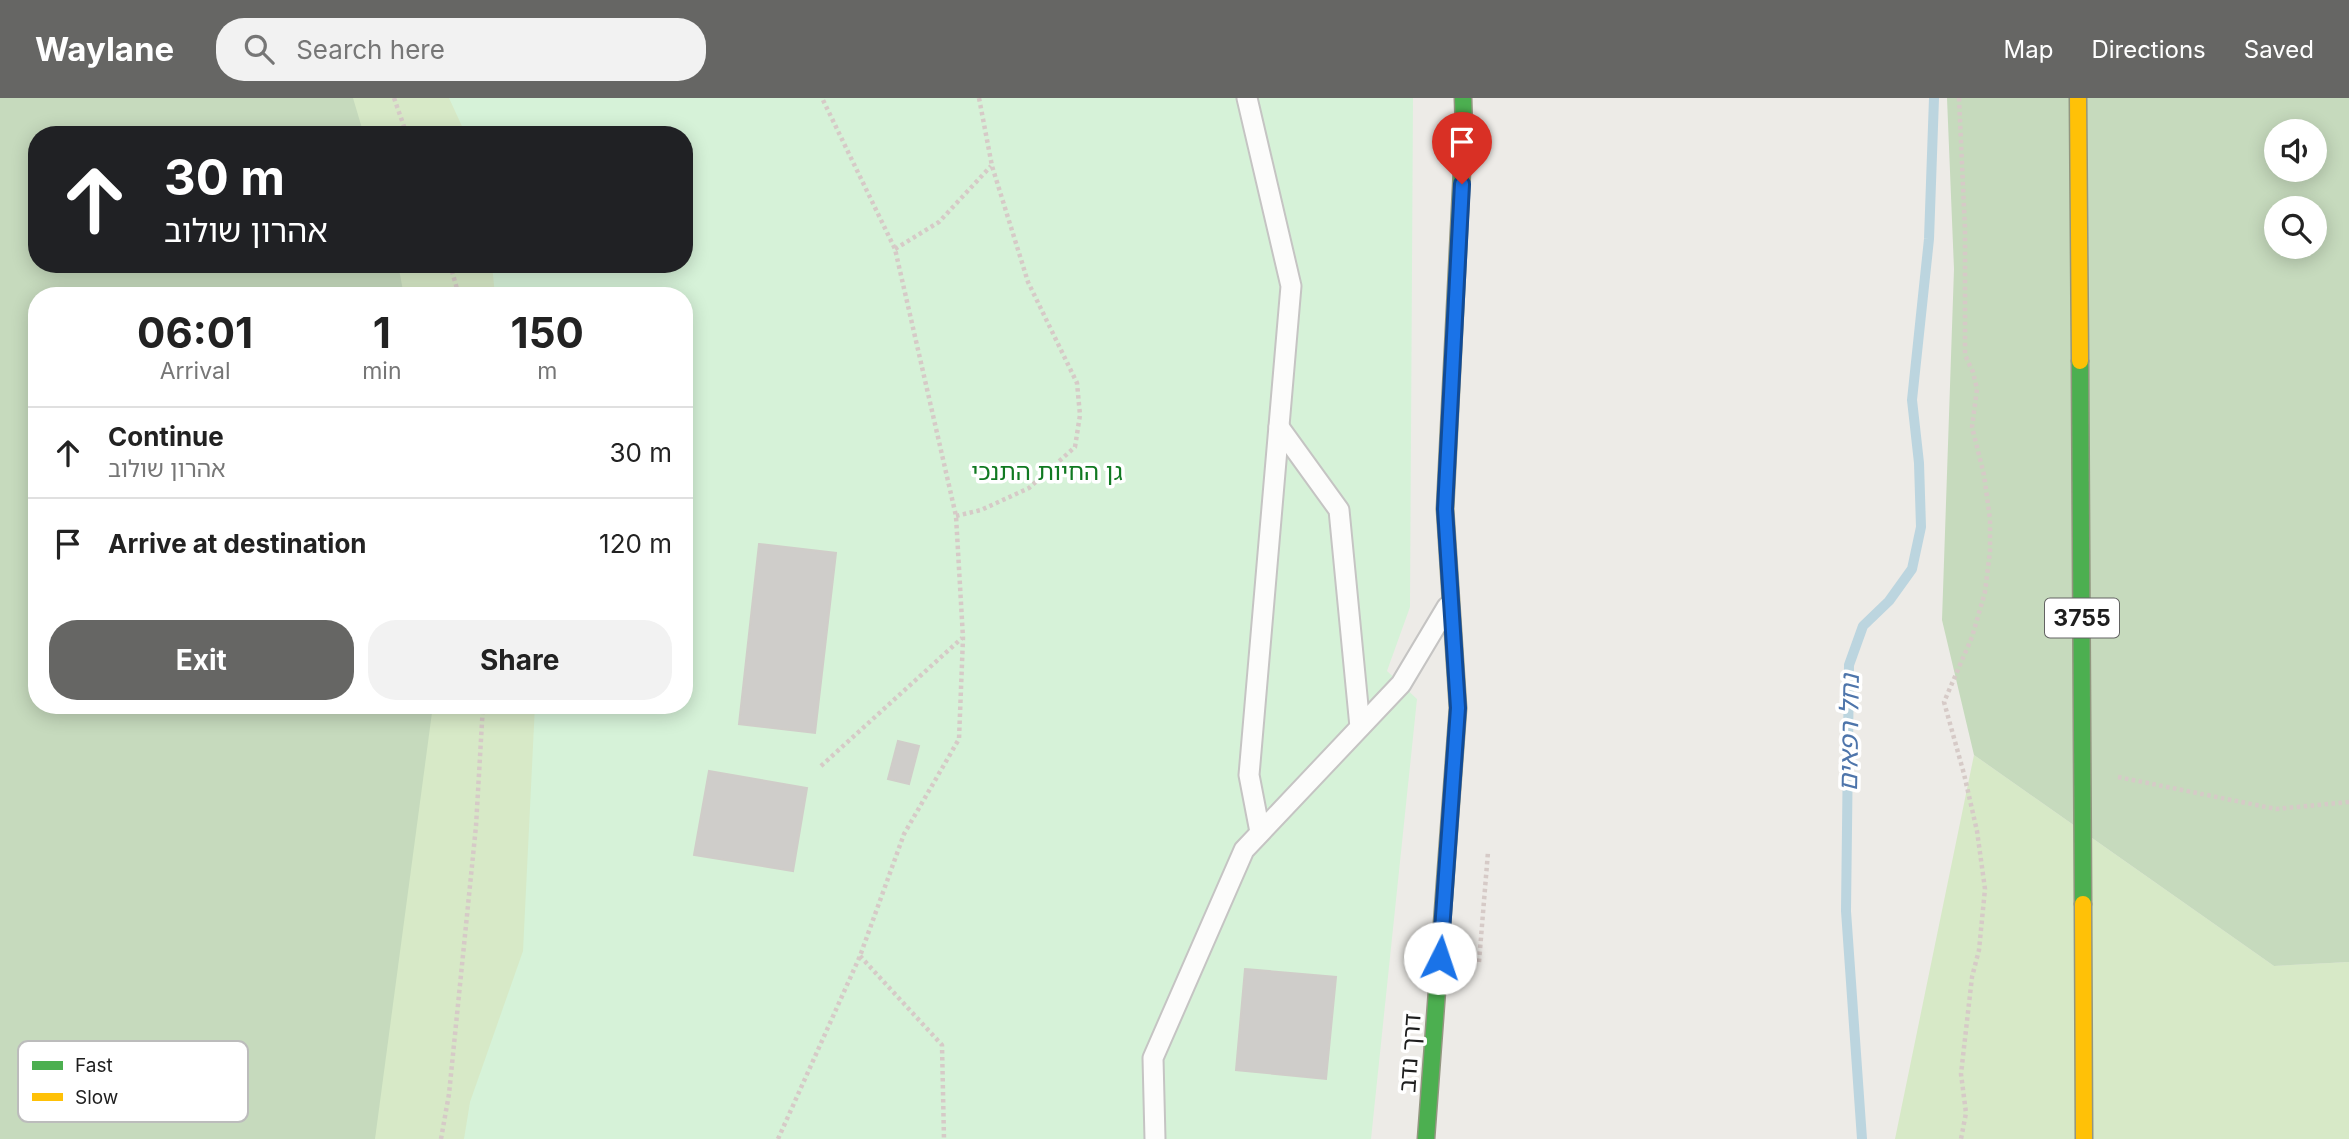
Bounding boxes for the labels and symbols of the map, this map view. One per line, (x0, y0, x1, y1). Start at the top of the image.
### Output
pin (1432, 112, 1492, 184)
park label: גן החיות התנכי (971, 457, 1123, 486)
road number: 3755 (2045, 598, 2119, 638)
water label: נחל רפאים (1832, 672, 1865, 792)
position arrow (1403, 921, 1477, 995)
street label: דרך נדב (1392, 1013, 1427, 1093)
legend (18, 1041, 248, 1122)
text: Fast (75, 1054, 113, 1077)
text: Slow (75, 1086, 118, 1109)

